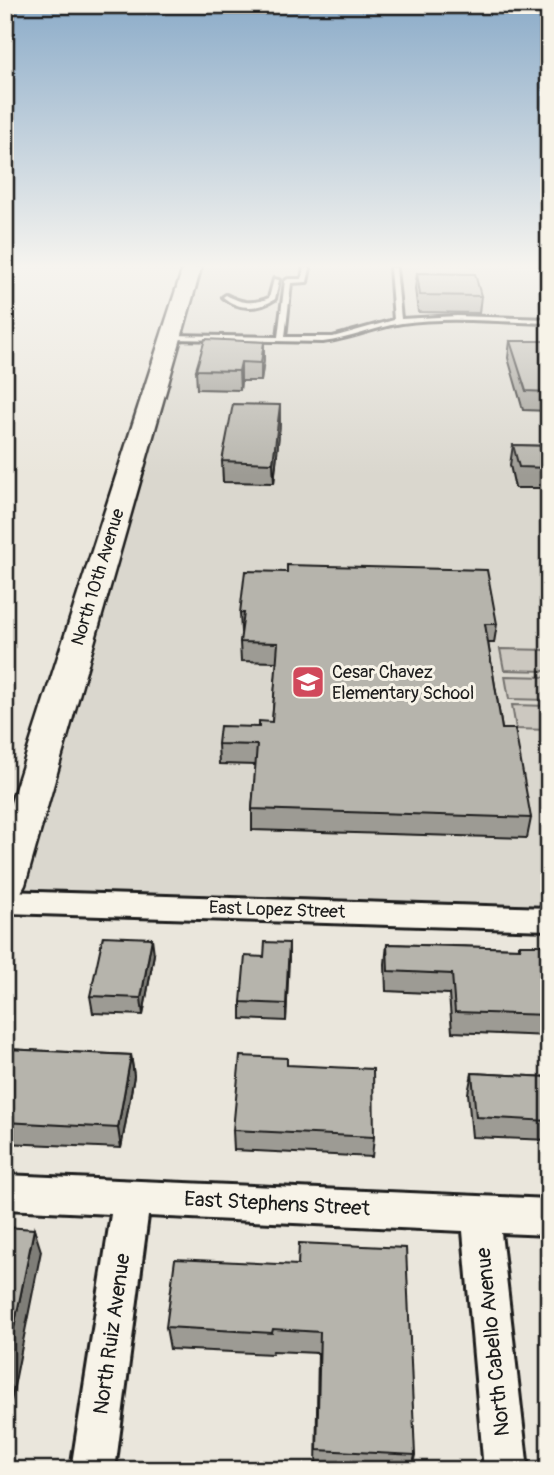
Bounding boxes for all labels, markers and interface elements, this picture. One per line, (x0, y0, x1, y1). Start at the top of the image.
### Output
street label: North 10th Avenue (66, 506, 130, 648)
place label: Cesar Chavez Elementary School (332, 661, 474, 705)
school or university icon: Cesar Chavez Elementary School (289, 663, 327, 701)
street label: East Lopez Street (208, 896, 346, 924)
street label: East Stephens Street (183, 1186, 371, 1222)
street label: North Cabello Avenue (470, 1246, 516, 1438)
street label: North Ruiz Avenue (87, 1251, 137, 1416)

